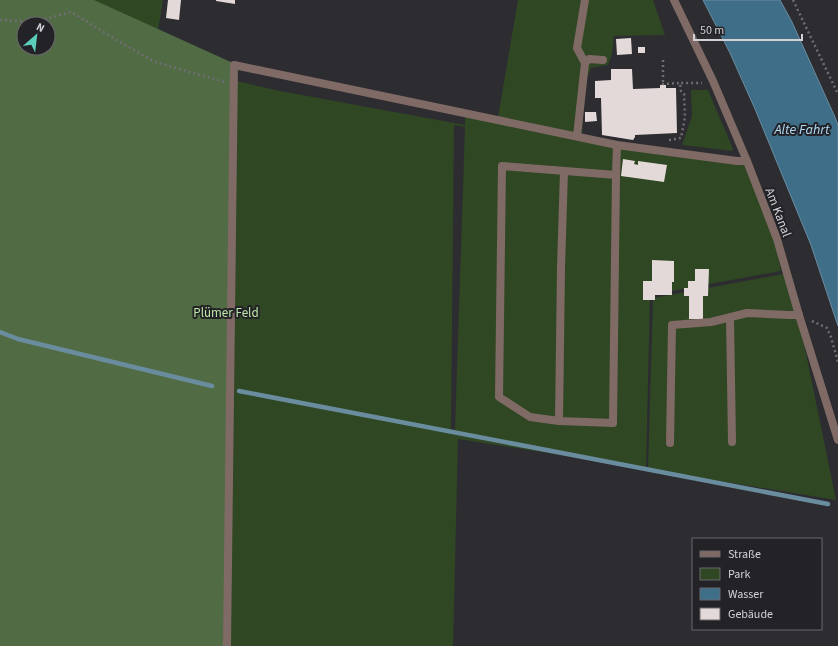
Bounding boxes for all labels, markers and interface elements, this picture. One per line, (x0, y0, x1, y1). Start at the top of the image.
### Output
north arrow (16, 16, 56, 56)
scale bar (694, 16, 802, 42)
text: N (34, 19, 47, 36)
text: 50 m (700, 22, 724, 39)
water label: Alte Fahrt (773, 120, 830, 140)
street label: Am Kanal (760, 185, 796, 240)
park label: Plümer Feld (193, 304, 259, 322)
legend (692, 538, 822, 630)
text: Straße (728, 546, 761, 563)
text: Park (728, 566, 750, 583)
text: Wasser (728, 586, 764, 603)
text: Gebäude (728, 606, 773, 623)

